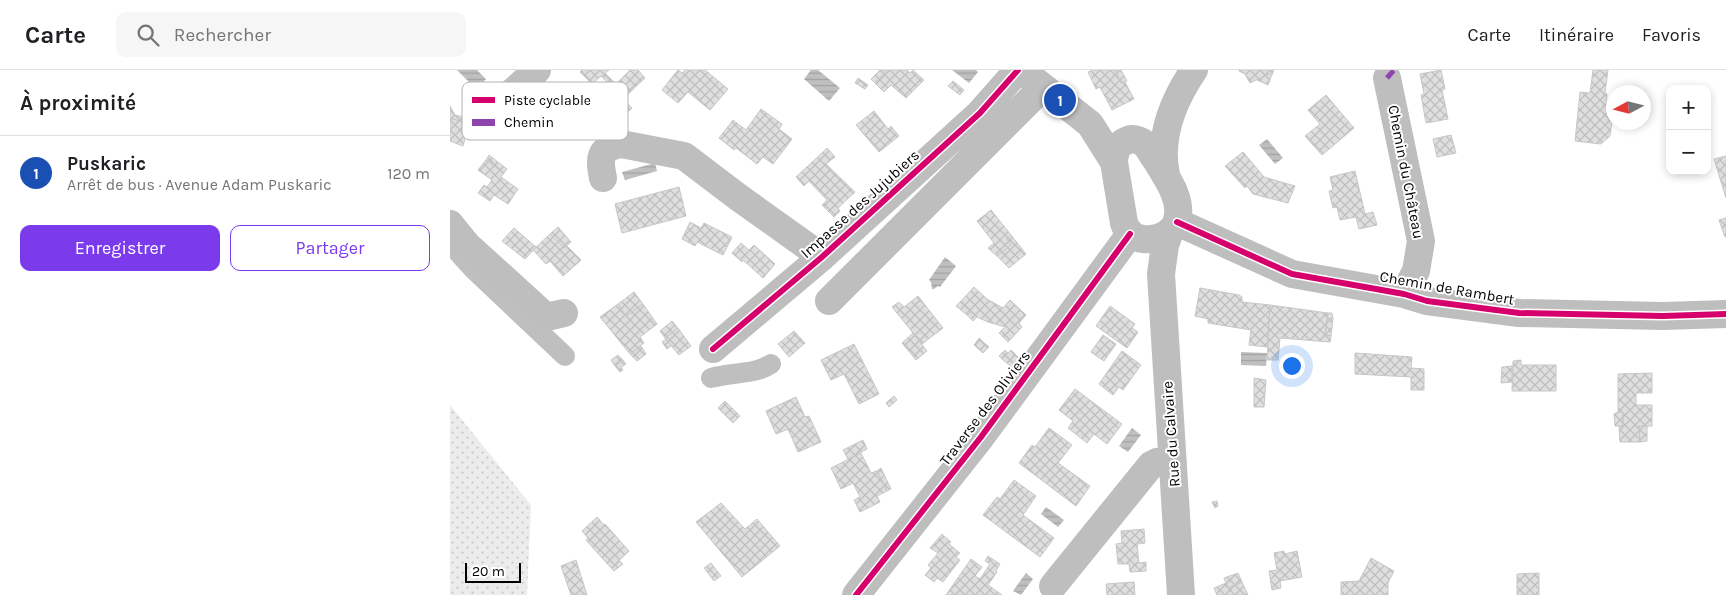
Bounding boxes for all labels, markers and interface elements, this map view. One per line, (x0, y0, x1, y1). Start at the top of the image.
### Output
search box (116, 12, 466, 57)
text: Carte (25, 21, 86, 49)
icon: search (134, 21, 162, 49)
text: Rechercher (174, 24, 271, 46)
text: Carte (1468, 24, 1511, 46)
text: Itinéraire (1539, 24, 1614, 46)
text: Favoris (1642, 24, 1701, 46)
pin: 1 (1044, 81, 1076, 119)
legend (462, 82, 628, 140)
north arrow (1606, 85, 1651, 130)
map controls (1666, 85, 1711, 175)
button: + (1666, 85, 1711, 130)
text: À proximité (20, 91, 136, 115)
text: Piste cyclable (504, 92, 591, 109)
street label: Chemin du Château (1384, 104, 1428, 240)
text: Chemin (504, 114, 554, 131)
button: − (1666, 130, 1711, 175)
street label: Impasse des Jujubiers (797, 146, 923, 262)
text: Puskaric (67, 153, 146, 175)
text: 1 (33, 164, 39, 183)
text: 120 m (387, 164, 430, 183)
text: Arrêt de bus · Avenue Adam Puskaric (67, 175, 332, 194)
button: Enregistrer (20, 225, 220, 271)
button: Partager (230, 225, 430, 271)
street label: Chemin de Rambert (1378, 267, 1516, 309)
street label: Traverse des Oliviers (936, 347, 1034, 469)
your location (1279, 353, 1305, 379)
street label: Rue du Calvaire (1158, 380, 1184, 488)
scale bar (465, 560, 521, 583)
text: 20 m (472, 563, 505, 580)

